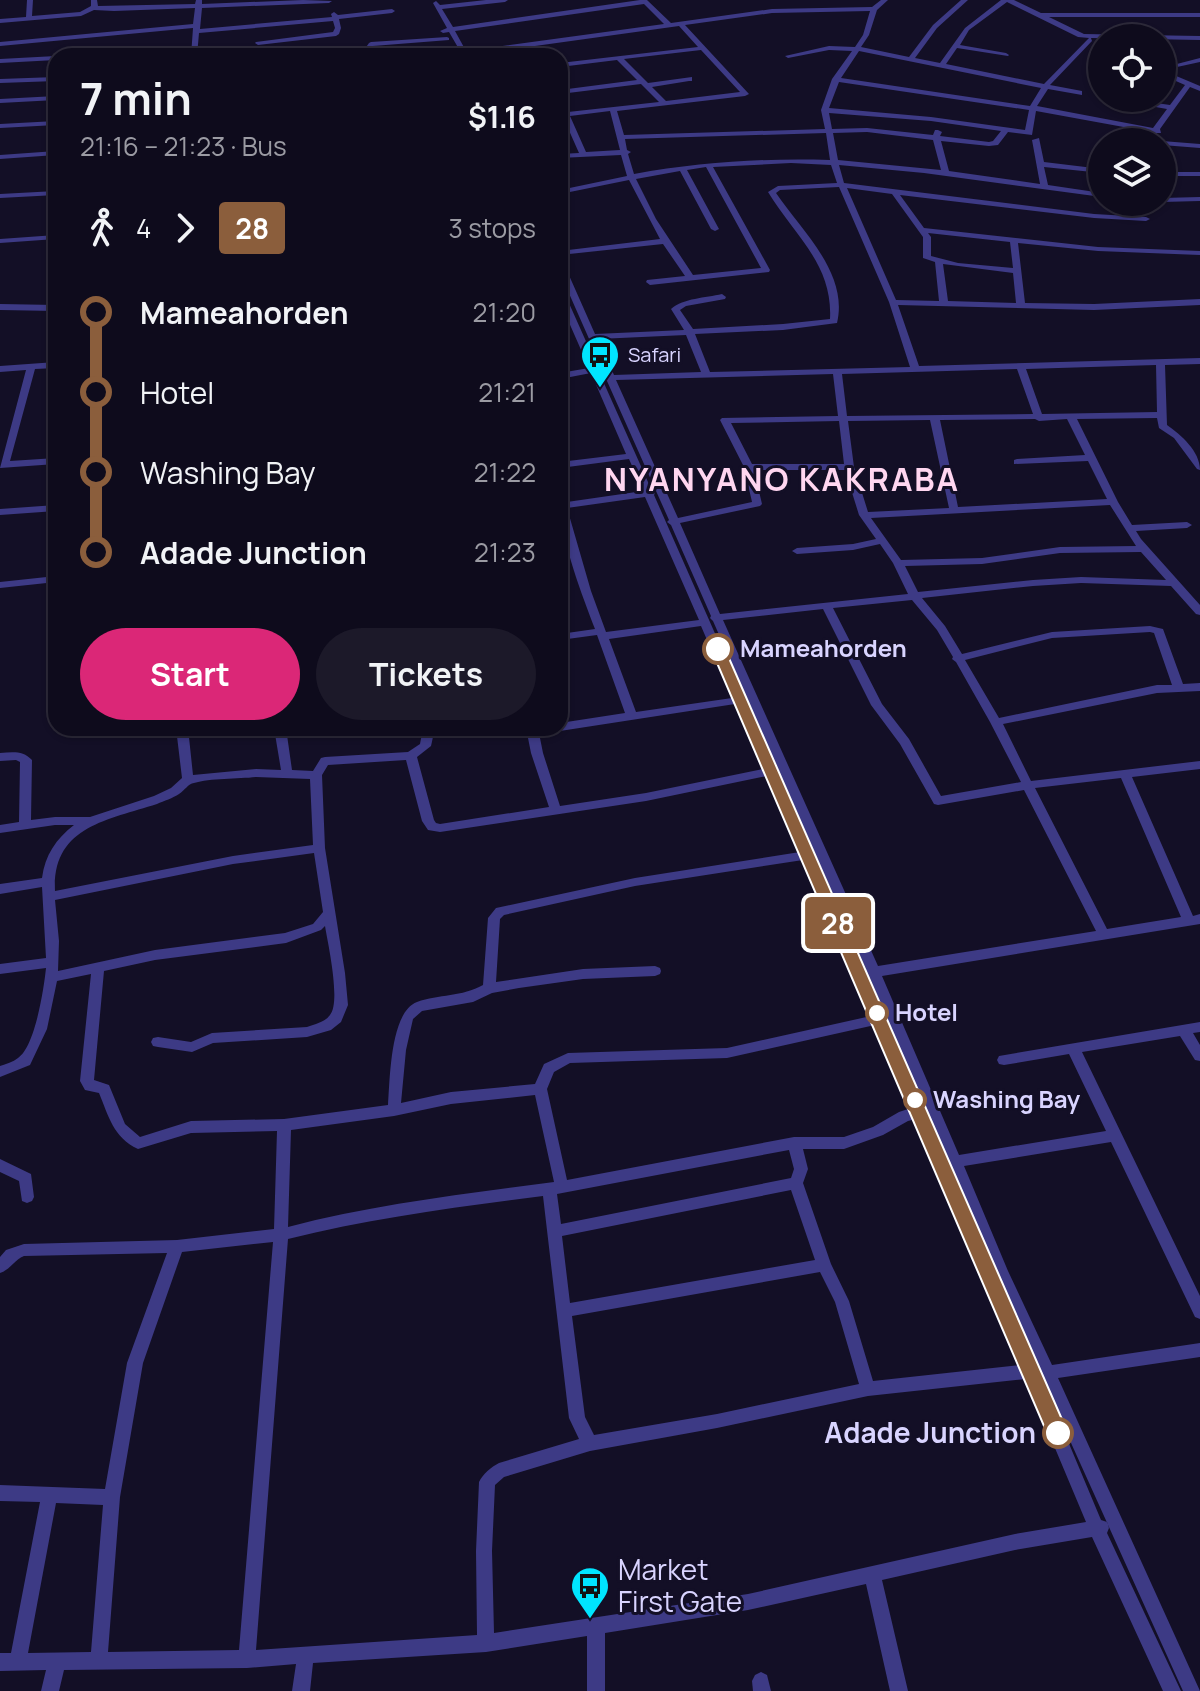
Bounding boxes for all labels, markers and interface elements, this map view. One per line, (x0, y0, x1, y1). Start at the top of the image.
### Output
map controls (1088, 24, 1176, 216)
button: locate (1088, 24, 1176, 112)
text: 7 min (80, 68, 192, 128)
text: $1.16 (468, 96, 536, 137)
text: 21:16 – 21:23 · Bus (80, 128, 287, 164)
button: layers (1088, 128, 1176, 216)
icon: walk (80, 206, 124, 250)
icon: forward (163, 206, 207, 250)
text: 28 (235, 209, 269, 247)
text: 4 (136, 210, 151, 246)
text: 3 stops (449, 210, 536, 246)
text: Mameahorden (140, 292, 349, 333)
text: 21:20 (473, 294, 536, 330)
bus stop icon: Safari (579, 334, 621, 389)
place label: Safari (628, 341, 681, 368)
text: Hotel (140, 372, 214, 413)
text: 21:21 (478, 374, 536, 410)
text: Washing Bay (140, 452, 316, 493)
text: 21:22 (474, 454, 536, 490)
district label: NYANYANO KAKRABA (604, 457, 960, 501)
text: Adade Junction (140, 532, 367, 573)
text: 21:23 (474, 534, 536, 570)
button: Start (80, 628, 300, 720)
button: Tickets (316, 628, 536, 720)
place label: Mameahorden (740, 631, 907, 664)
marker: Mameahorden (703, 634, 733, 664)
line badge: 28 (802, 897, 874, 949)
text: 28 (821, 904, 855, 942)
place label: Hotel (895, 995, 958, 1028)
marker: Hotel (866, 1002, 888, 1024)
place label: Washing Bay (933, 1082, 1081, 1115)
marker: Washing Bay (904, 1089, 926, 1111)
place label: Adade Junction (824, 1413, 1036, 1451)
marker: Adade Junction (1043, 1418, 1073, 1448)
place label: Market First Gate (618, 1550, 742, 1620)
bus stop icon: Market First Gate (569, 1565, 611, 1620)

